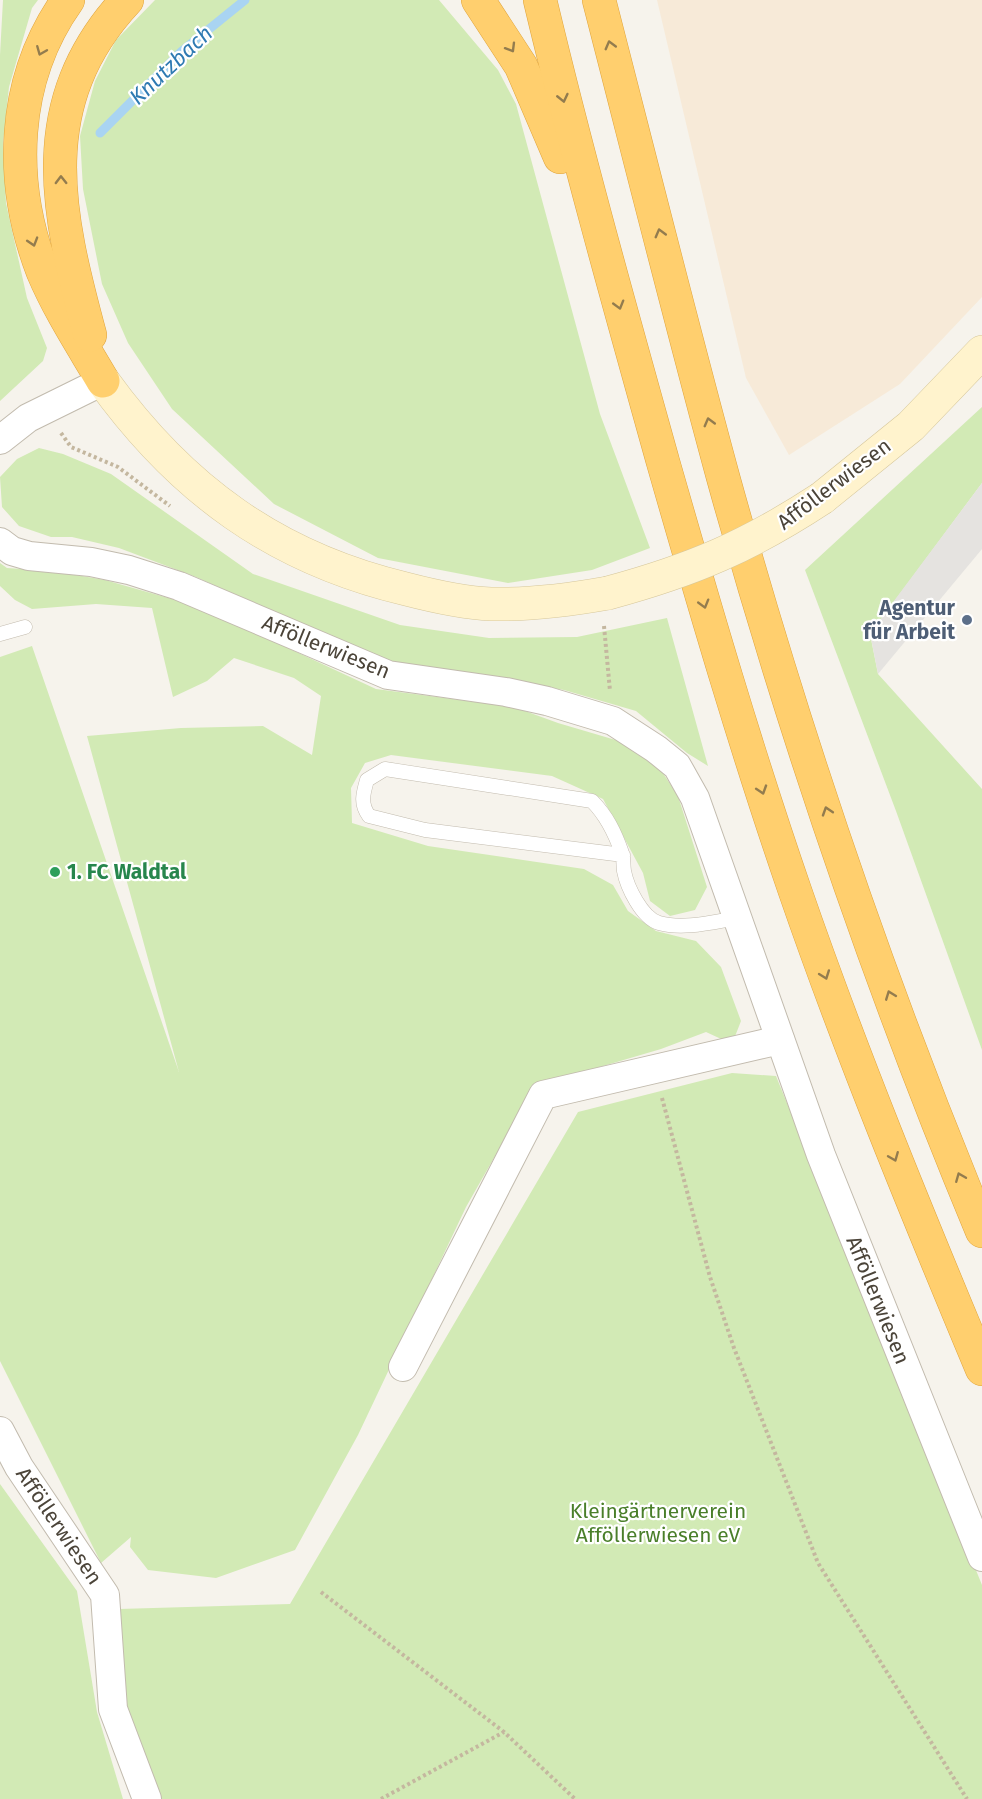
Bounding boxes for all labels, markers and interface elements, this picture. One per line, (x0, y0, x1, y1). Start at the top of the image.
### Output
water label: Knutzbach (124, 20, 218, 110)
one-way arrow (605, 40, 618, 50)
one-way arrow (503, 42, 515, 52)
one-way arrow (35, 45, 48, 56)
one-way arrow (556, 93, 569, 103)
one-way arrow (55, 175, 67, 184)
one-way arrow (654, 229, 667, 239)
one-way arrow (26, 236, 38, 247)
one-way arrow (612, 299, 624, 310)
one-way arrow (704, 417, 716, 428)
street label: Afföllerwiesen (772, 433, 896, 535)
place label: Agentur für Arbeit (863, 595, 956, 645)
one-way arrow (697, 599, 710, 609)
street label: Afföllerwiesen (258, 609, 394, 685)
marker: Agentur für Arbeit (960, 613, 974, 627)
one-way arrow (755, 784, 768, 795)
one-way arrow (822, 806, 834, 817)
place label: 1. FC Waldtal (67, 859, 187, 885)
marker: 1. FC Waldtal (48, 865, 62, 879)
one-way arrow (818, 969, 831, 980)
one-way arrow (885, 990, 898, 1001)
one-way arrow (887, 1151, 899, 1162)
one-way arrow (955, 1172, 967, 1183)
street label: Afföllerwiesen (840, 1232, 916, 1368)
street label: Afföllerwiesen (10, 1462, 108, 1590)
park label: Kleingärtnerverein Afföllerwiesen eV (570, 1498, 746, 1548)

